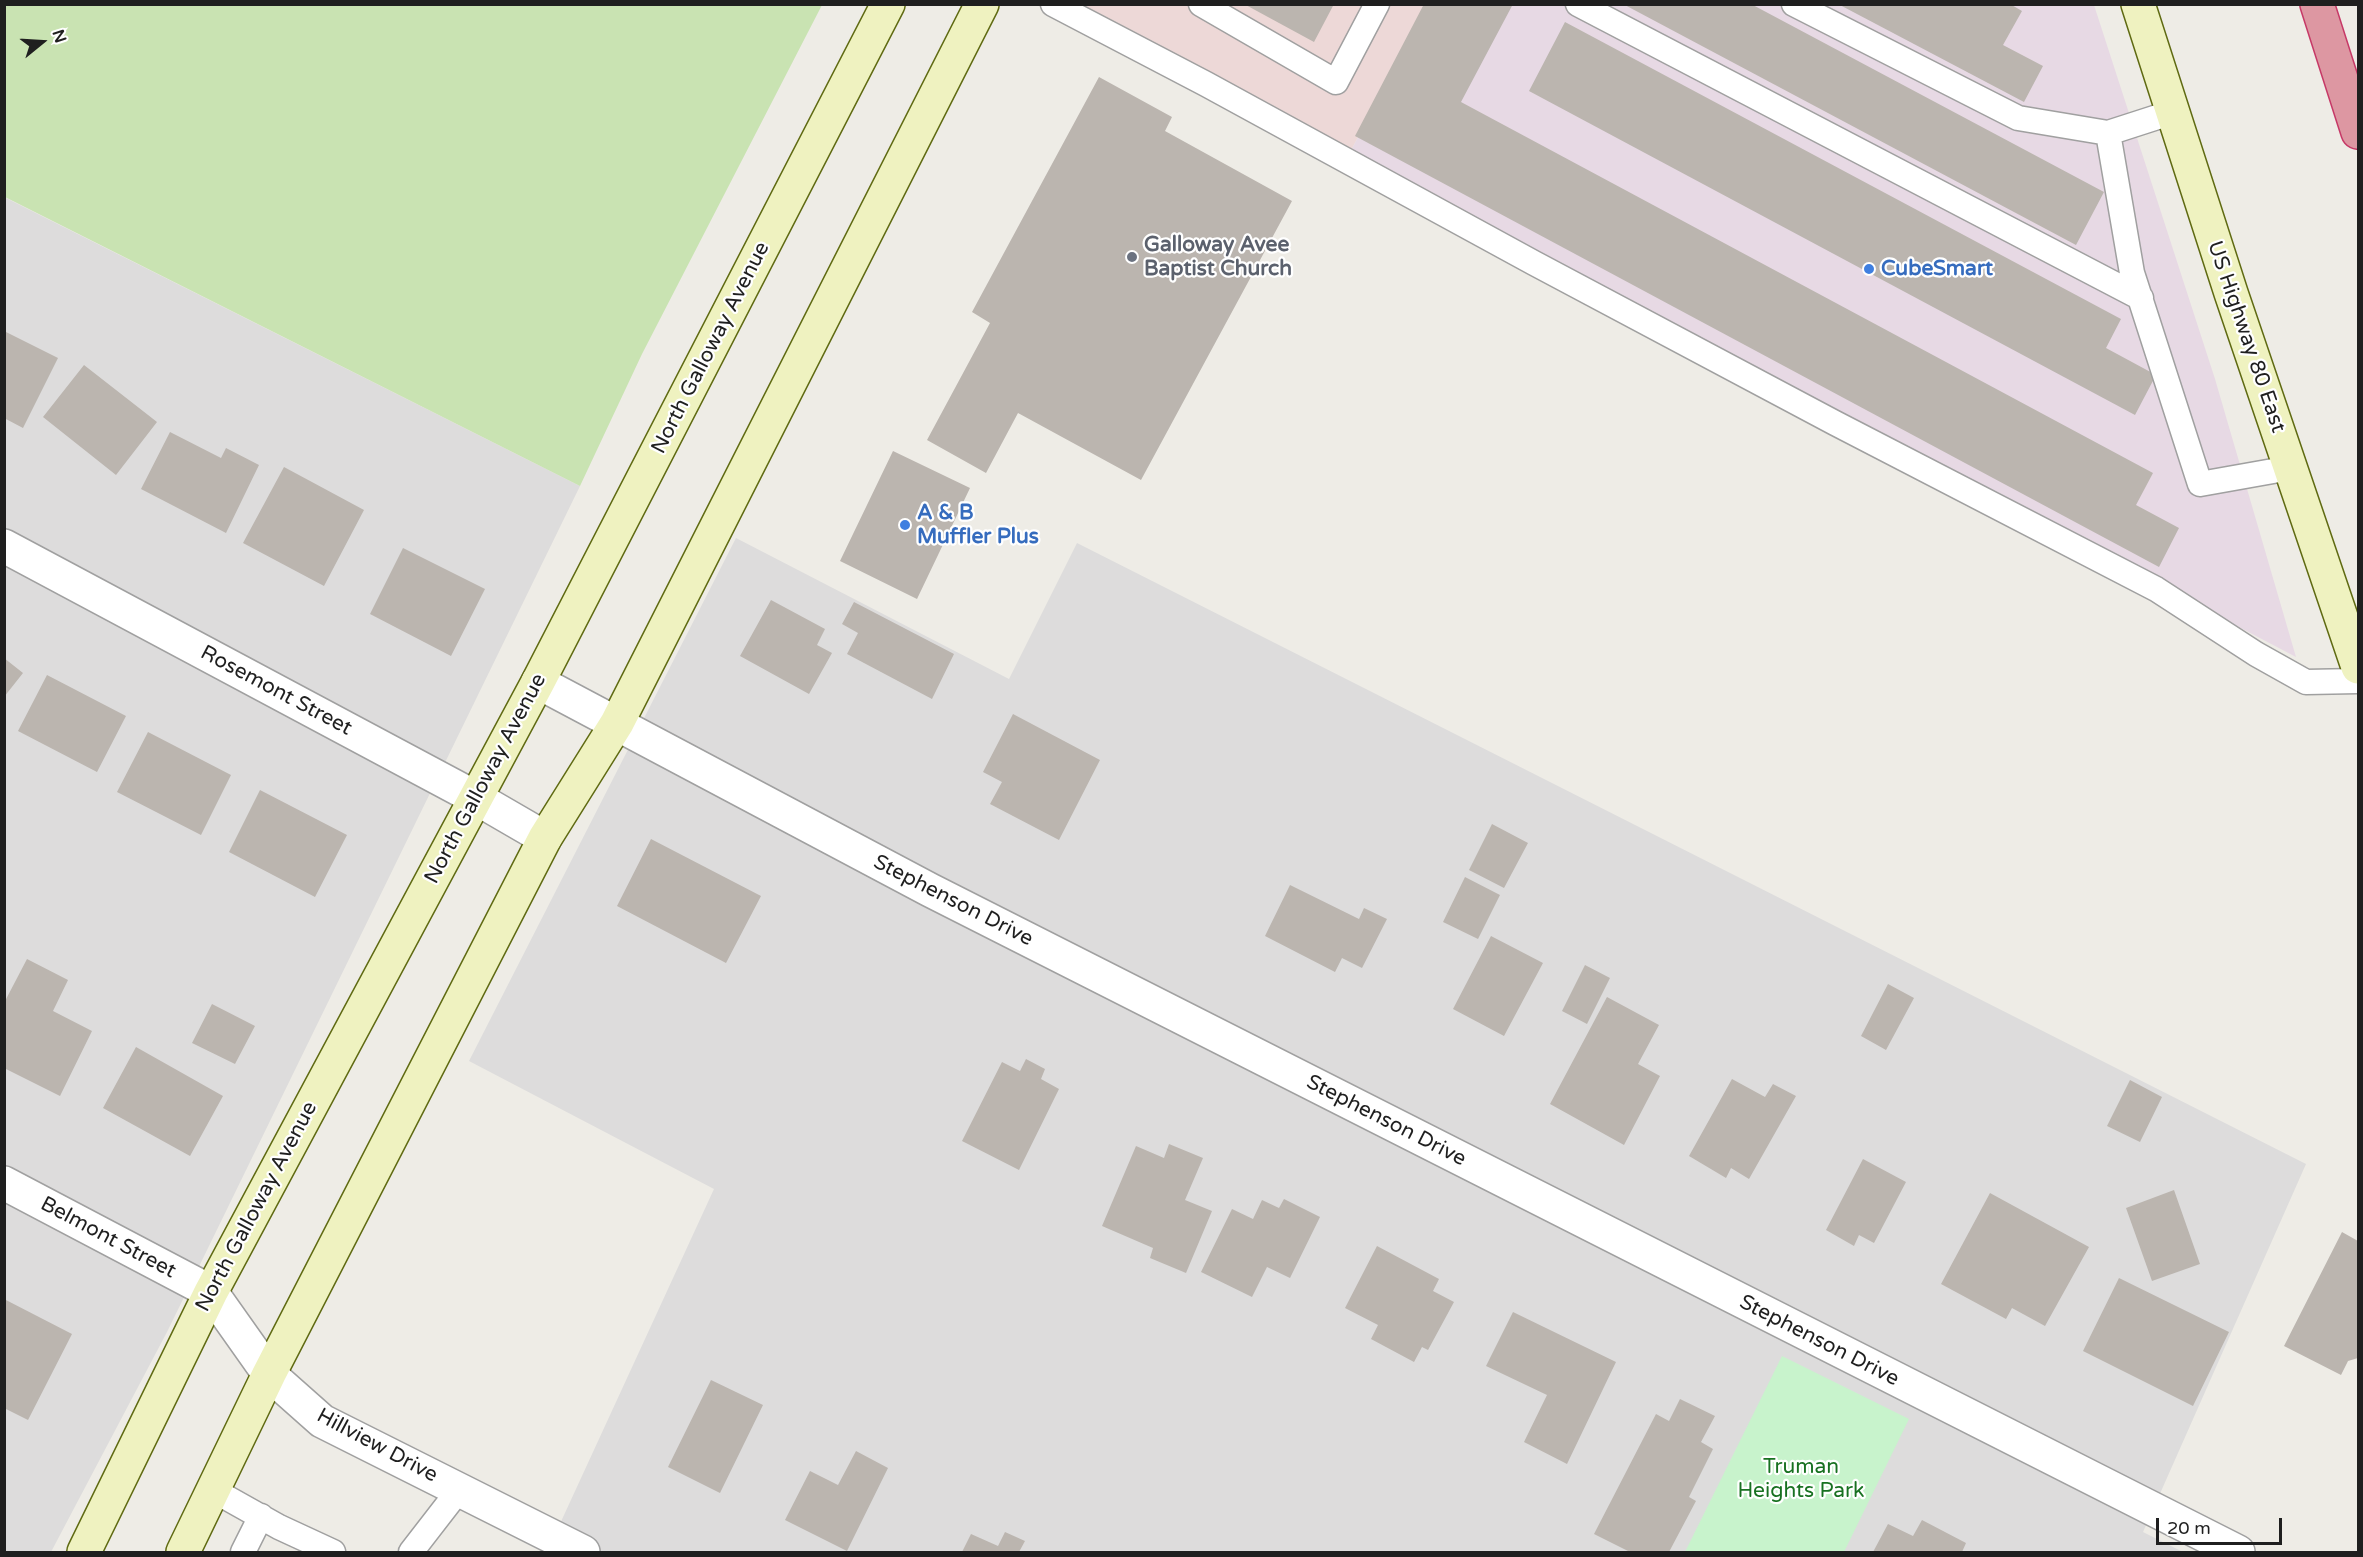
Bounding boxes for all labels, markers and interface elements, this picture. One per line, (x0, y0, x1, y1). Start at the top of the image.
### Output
north arrow (12, 12, 72, 72)
text: N (48, 27, 71, 46)
place label: Galloway Avee Baptist Church (1144, 232, 1292, 282)
street label: North Galloway Avenue (647, 238, 775, 458)
street label: US Highway 80 East (2201, 238, 2291, 436)
marker: Galloway Avee Baptist Church (1125, 250, 1139, 264)
place label: CubeSmart (1881, 256, 1993, 282)
marker: CubeSmart (1862, 262, 1876, 276)
place label: A & B Muffler Plus (917, 500, 1039, 550)
marker: A & B Muffler Plus (898, 518, 912, 532)
street label: Rosemont Street (196, 640, 356, 742)
street label: North Galloway Avenue (420, 670, 552, 888)
street label: Stephenson Drive (869, 850, 1037, 952)
street label: Stephenson Drive (1302, 1070, 1470, 1172)
street label: North Galloway Avenue (191, 1098, 323, 1316)
street label: Belmont Street (36, 1192, 180, 1284)
street label: Stephenson Drive (1735, 1290, 1903, 1392)
street label: Hillview Drive (312, 1404, 442, 1488)
park label: Truman Heights Park (1738, 1454, 1864, 1504)
scale bar (2159, 1506, 2285, 1544)
text: 20 m (2167, 1517, 2211, 1539)

